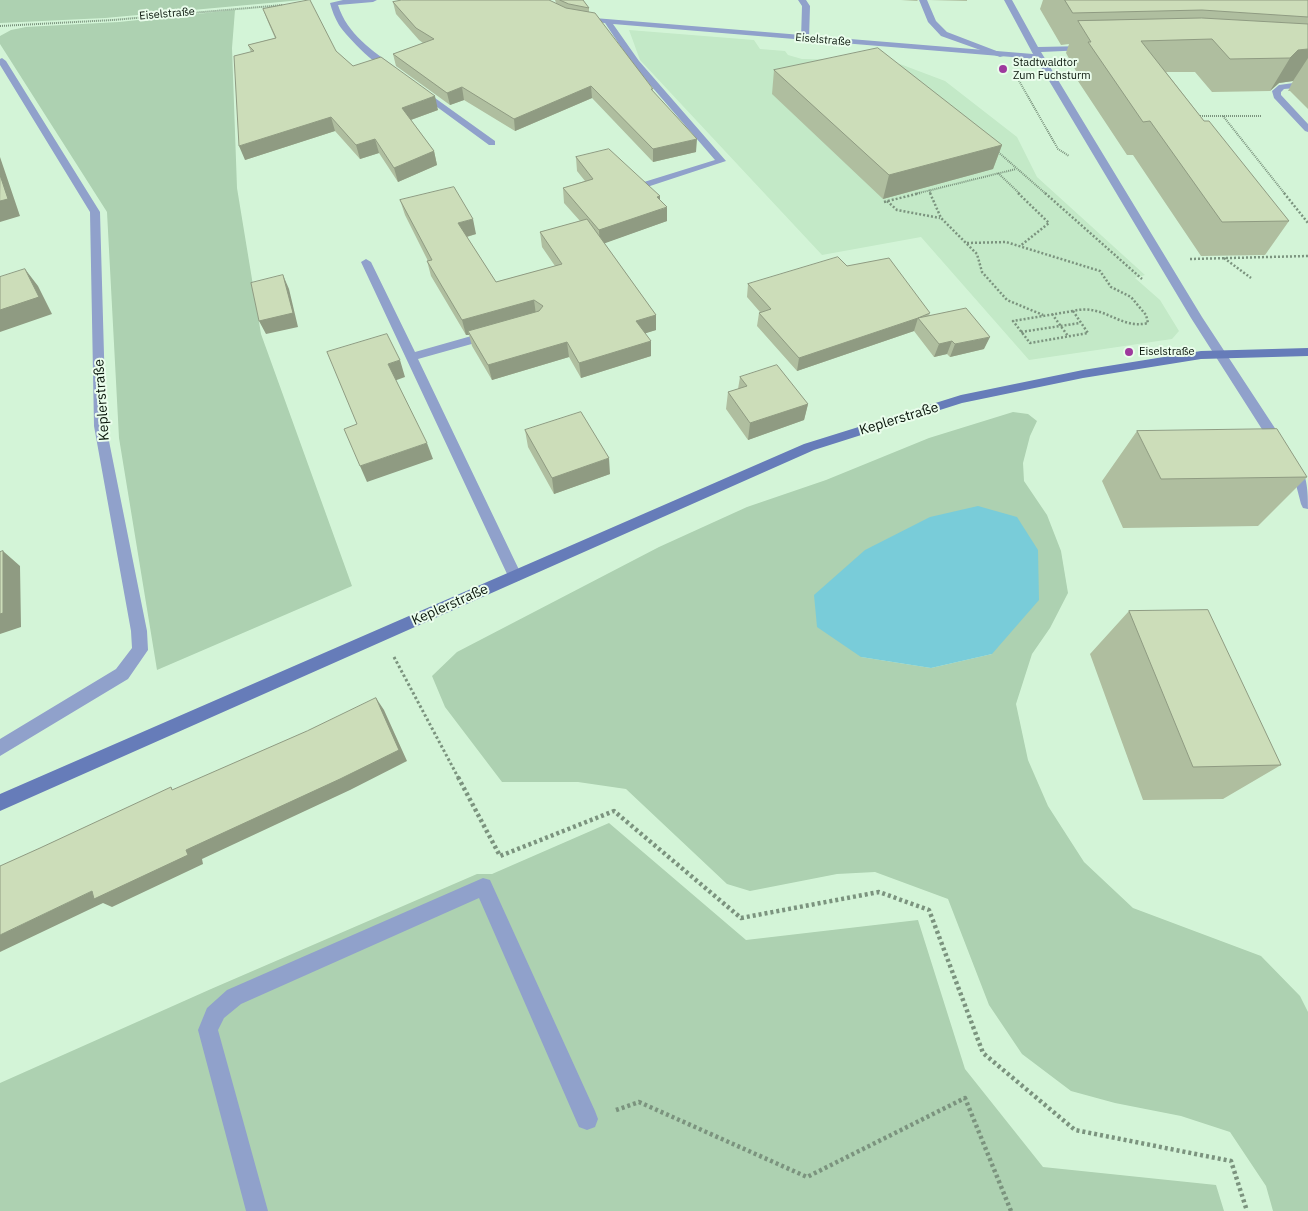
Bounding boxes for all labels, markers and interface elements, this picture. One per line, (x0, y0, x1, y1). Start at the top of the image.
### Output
street label: Eiselstraße (139, 5, 195, 23)
street label: Eiselstraße (795, 31, 851, 49)
place label: Stadtwaldtor Zum Fuchsturm (1013, 56, 1091, 82)
marker: Stadtwaldtor Zum Fuchsturm (997, 63, 1009, 75)
place label: Eiselstraße (1139, 345, 1195, 359)
marker: Eiselstraße (1123, 346, 1135, 358)
street label: Keplerstraße (91, 359, 113, 441)
street label: Keplerstraße (857, 399, 941, 439)
street label: Keplerstraße (409, 581, 491, 629)

